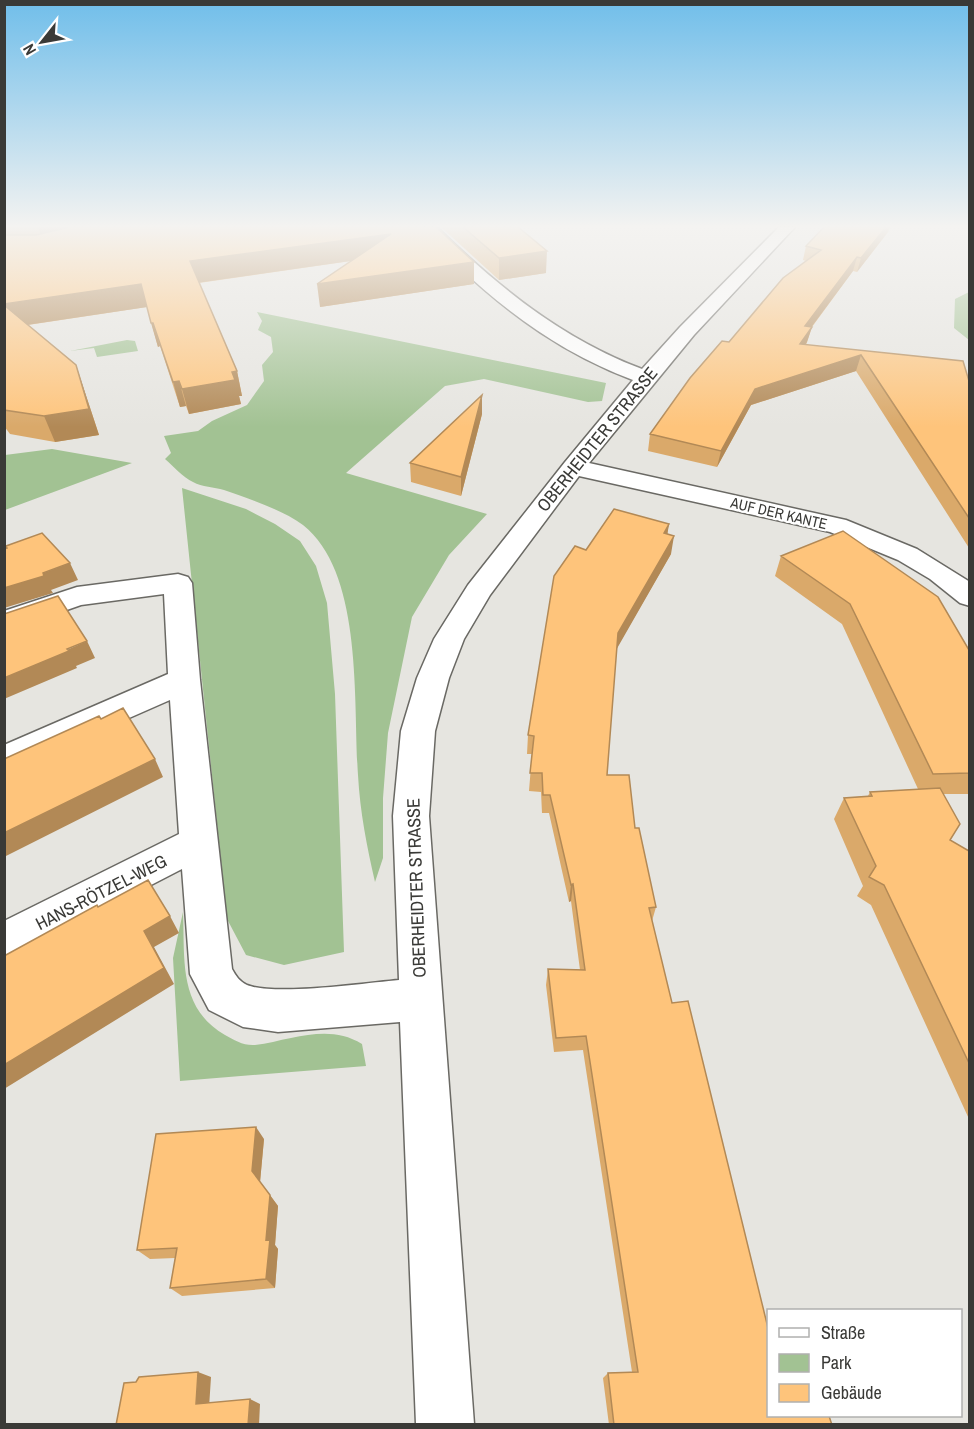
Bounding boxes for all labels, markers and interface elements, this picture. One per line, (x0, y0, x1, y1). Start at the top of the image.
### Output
north arrow (12, 12, 72, 72)
text: N (17, 40, 41, 59)
street label: OBERHEIDTER STRASSE (531, 361, 663, 517)
street label: AUF DER KANTE (728, 491, 829, 534)
street label: OBERHEIDTER STRASSE (400, 798, 432, 978)
street label: HANS-RÖTZEL-WEG (31, 848, 171, 936)
legend (767, 1309, 962, 1417)
text: Straße (821, 1320, 865, 1345)
text: Park (821, 1350, 852, 1375)
text: Gebäude (821, 1380, 882, 1405)

